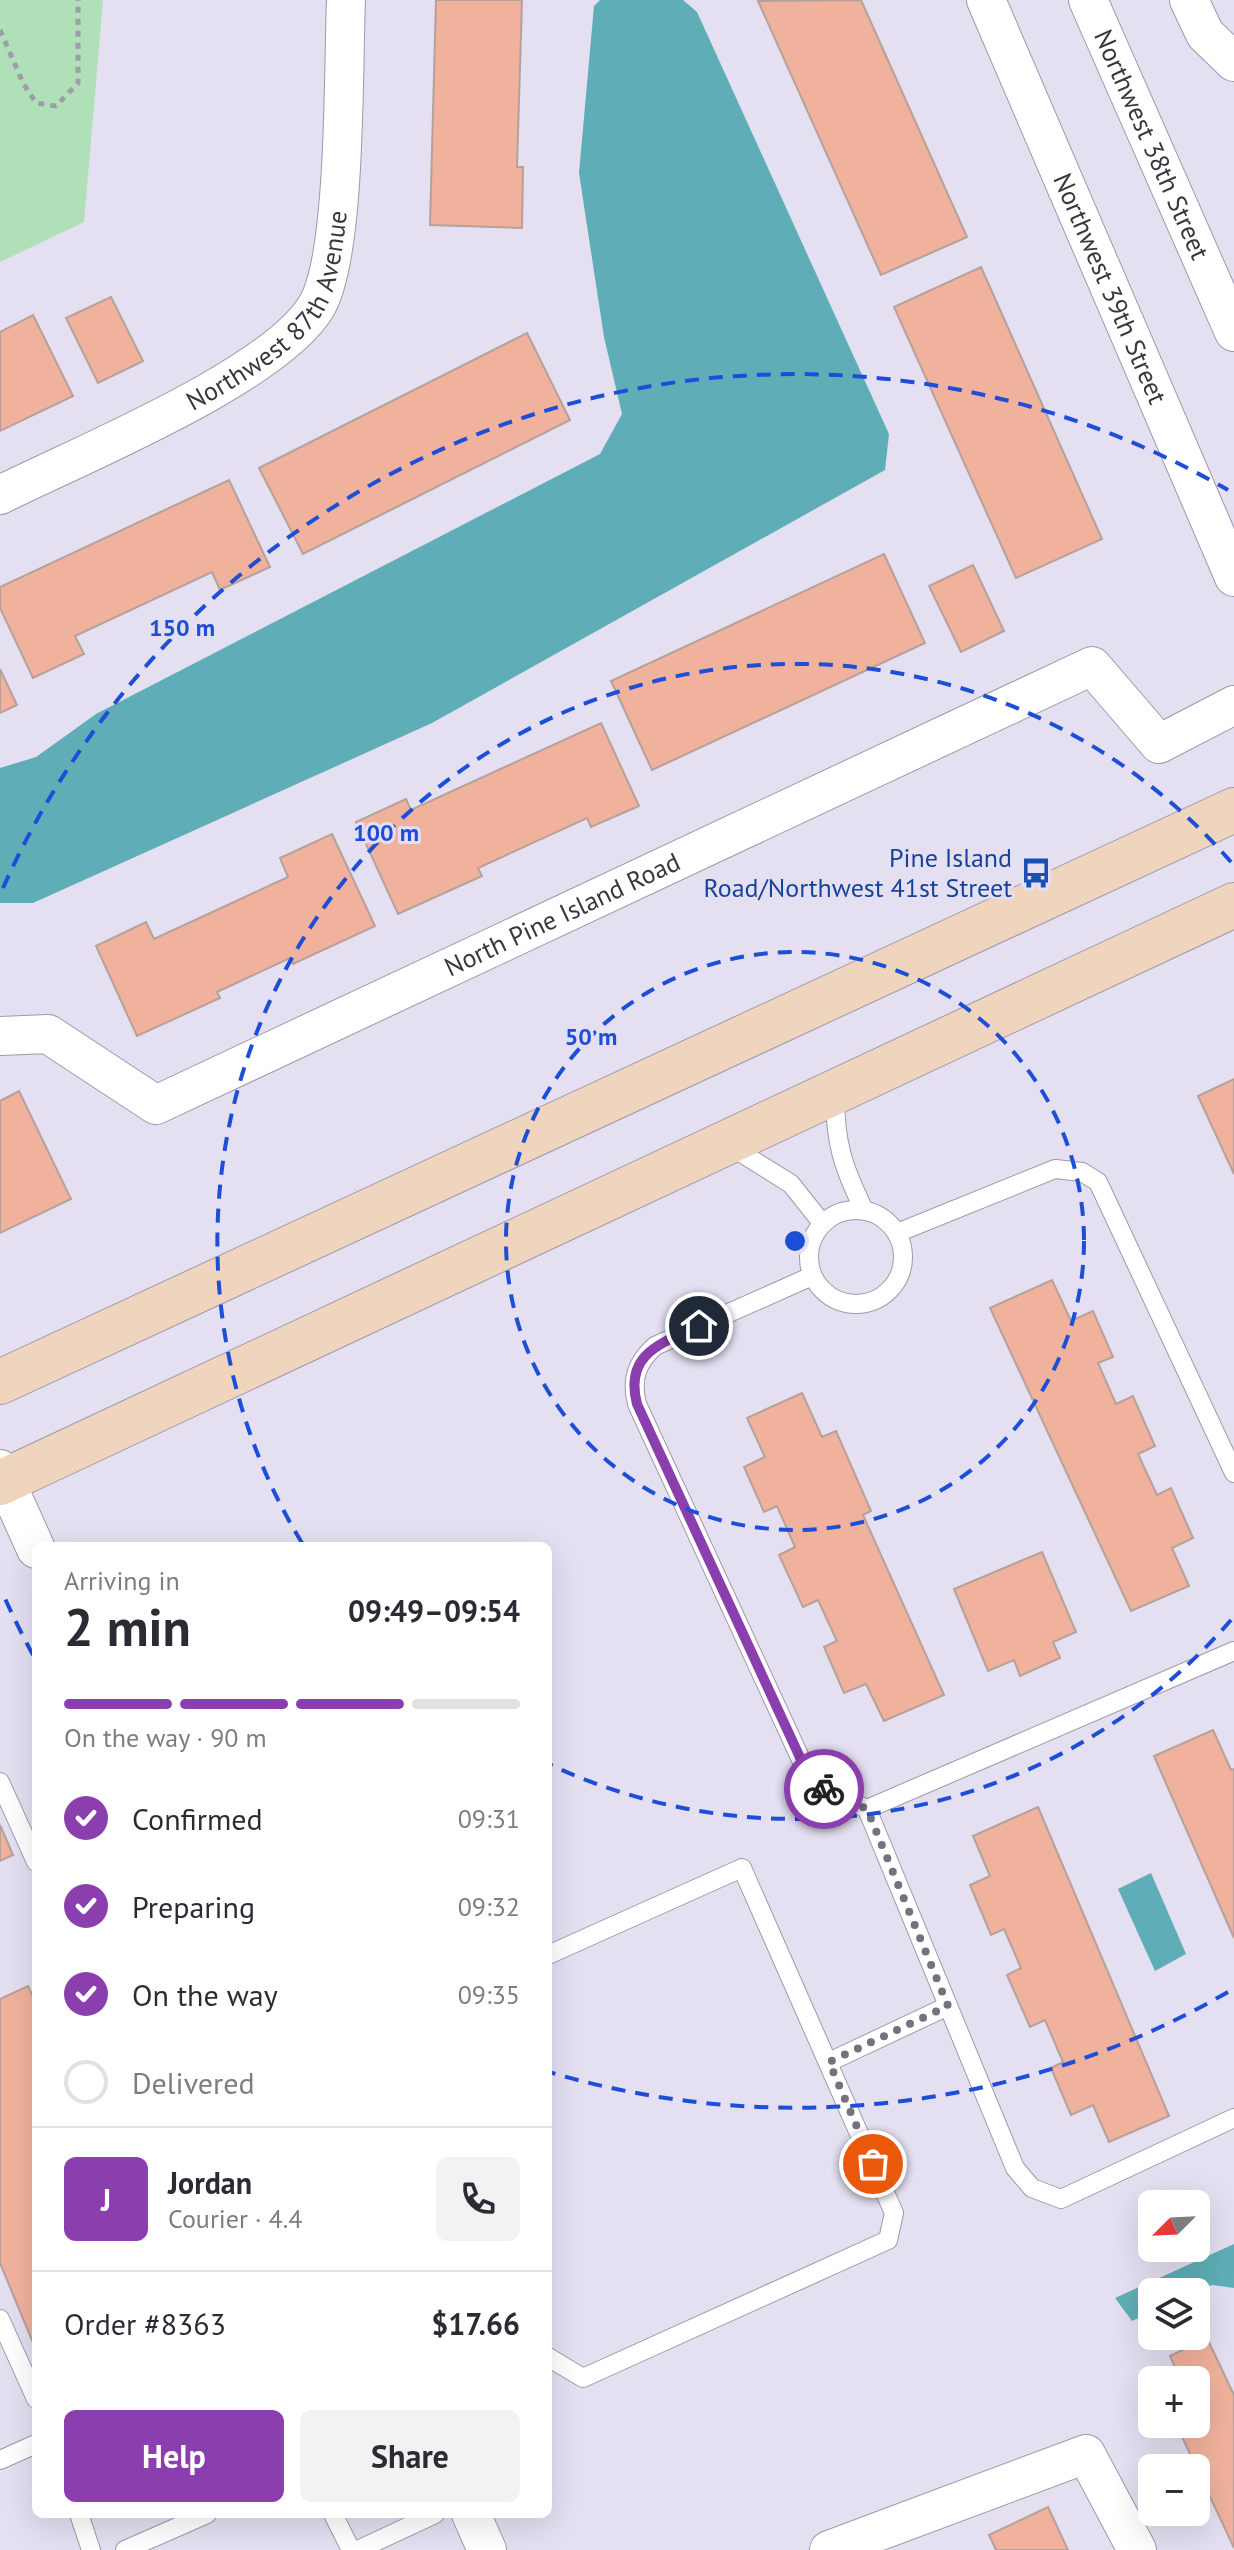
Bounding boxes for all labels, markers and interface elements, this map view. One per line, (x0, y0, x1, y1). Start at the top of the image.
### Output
street label: Northwest 38th Street (1087, 24, 1217, 265)
street label: Northwest 39th Street (1046, 168, 1175, 409)
street label: Northwest 87th Avenue (180, 209, 354, 417)
text: 150 m (149, 612, 215, 643)
text: 100 m (353, 817, 419, 848)
place label: Pine Island Road/Northwest 41st Street (703, 841, 1012, 904)
street label: North Pine Island Road (439, 845, 685, 983)
bus stop icon: Pine Island Road/Northwest 41st Street (1019, 856, 1053, 890)
text: 50 m (565, 1021, 617, 1052)
centre of rings (781, 1227, 809, 1255)
pin (665, 1292, 733, 1360)
icon: home (677, 1304, 721, 1348)
text: Arriving in (64, 1564, 180, 1597)
text: 09:49–09:54 (348, 1591, 520, 1630)
text: 2 min (64, 1593, 191, 1660)
text: On the way · 90 m (64, 1721, 267, 1754)
courier (784, 1749, 864, 1829)
icon: bike (802, 1767, 846, 1811)
icon: check (64, 1796, 108, 1840)
text: Confirmed (132, 1799, 263, 1838)
text: 09:31 (458, 1802, 520, 1835)
icon: check (64, 1884, 108, 1928)
text: Preparing (132, 1887, 255, 1926)
text: 09:32 (458, 1890, 520, 1923)
icon: check (64, 1972, 108, 2016)
text: On the way (132, 1975, 278, 2014)
text: 09:35 (458, 1978, 520, 2011)
text: Delivered (132, 2063, 255, 2102)
pin (839, 2130, 907, 2198)
icon: bag (851, 2142, 895, 2186)
button: phone (436, 2157, 520, 2241)
text: Jordan (168, 2163, 252, 2202)
text: J (101, 2180, 111, 2219)
north arrow (1138, 2190, 1210, 2262)
map controls (1138, 2190, 1210, 2526)
text: Courier · 4.4 (168, 2202, 302, 2235)
button: layers (1138, 2278, 1210, 2350)
text: Order #8363 (64, 2304, 226, 2343)
text: $17.66 (431, 2304, 520, 2343)
button: + (1138, 2366, 1210, 2438)
button: Help (64, 2410, 284, 2502)
button: Share (300, 2410, 520, 2502)
button: − (1138, 2454, 1210, 2526)

